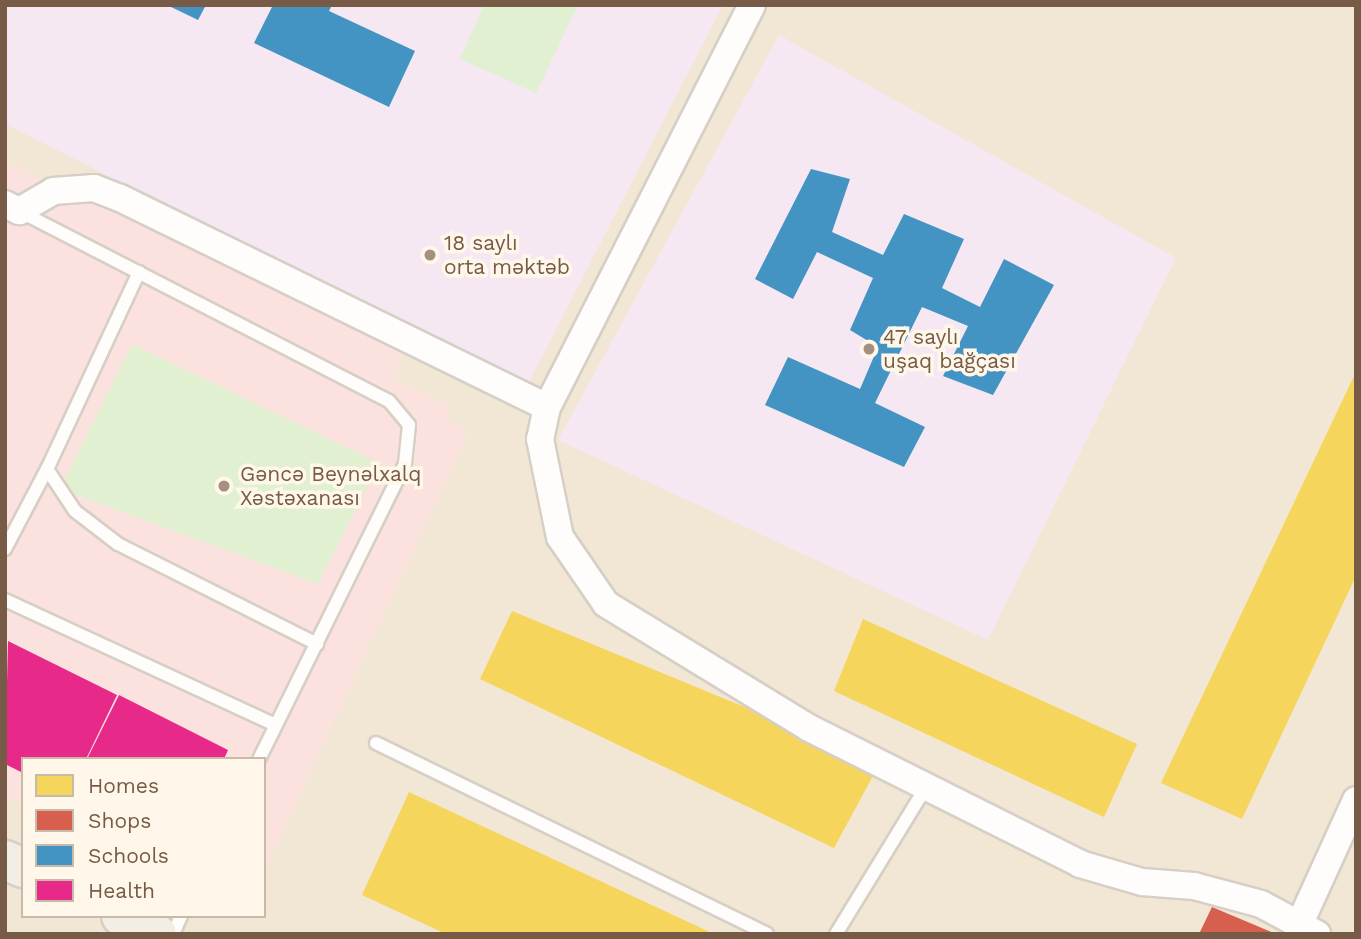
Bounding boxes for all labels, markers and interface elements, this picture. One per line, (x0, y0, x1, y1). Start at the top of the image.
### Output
place label: 18 saylı orta məktəb (444, 230, 570, 280)
marker: 18 saylı orta məktəb (422, 247, 438, 263)
place label: 47 saylı uşaq bağçası (883, 324, 1016, 374)
marker: 47 saylı uşaq bağçası (861, 341, 877, 357)
place label: Gəncə Beynəlxalq Xəstəxanası (240, 461, 421, 511)
marker: Gəncə Beynəlxalq Xəstəxanası (214, 476, 234, 496)
legend (21, 757, 266, 918)
text: Homes (88, 773, 159, 798)
text: Shops (88, 808, 151, 833)
text: Schools (88, 843, 169, 868)
text: Health (88, 878, 155, 903)

